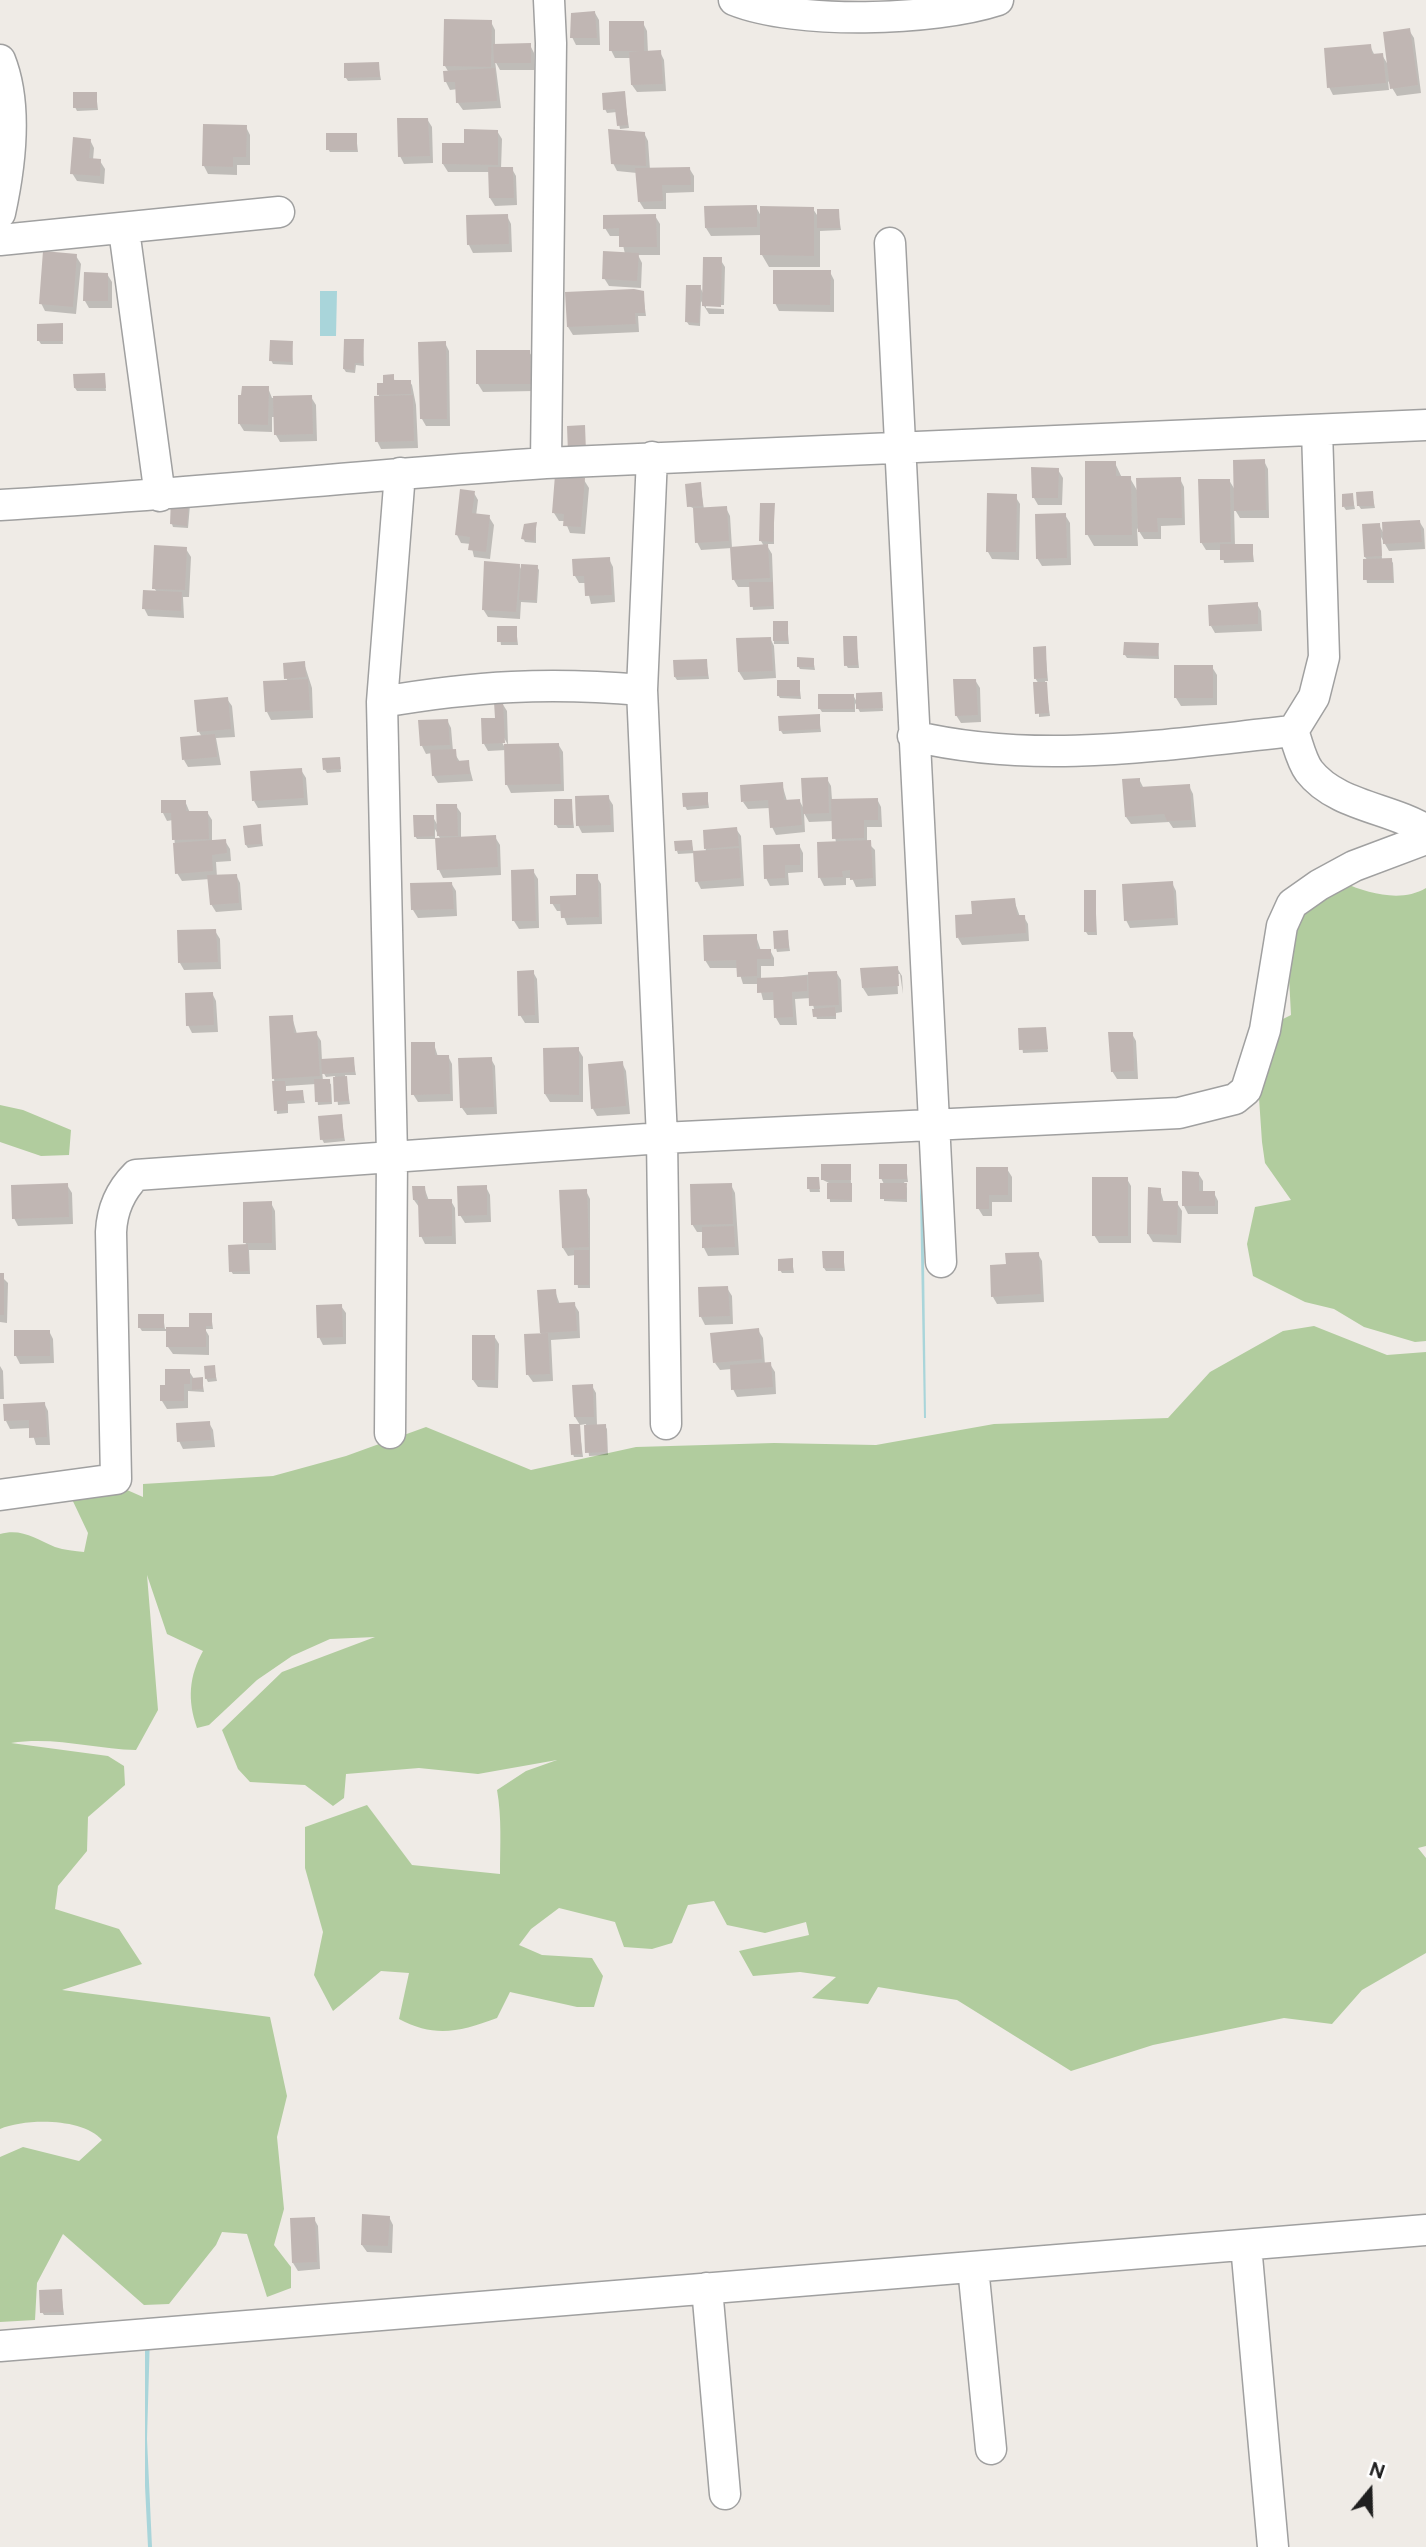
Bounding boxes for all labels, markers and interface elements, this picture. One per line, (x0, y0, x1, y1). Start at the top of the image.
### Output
north arrow (1335, 2456, 1405, 2526)
text: N (1366, 2457, 1388, 2484)

